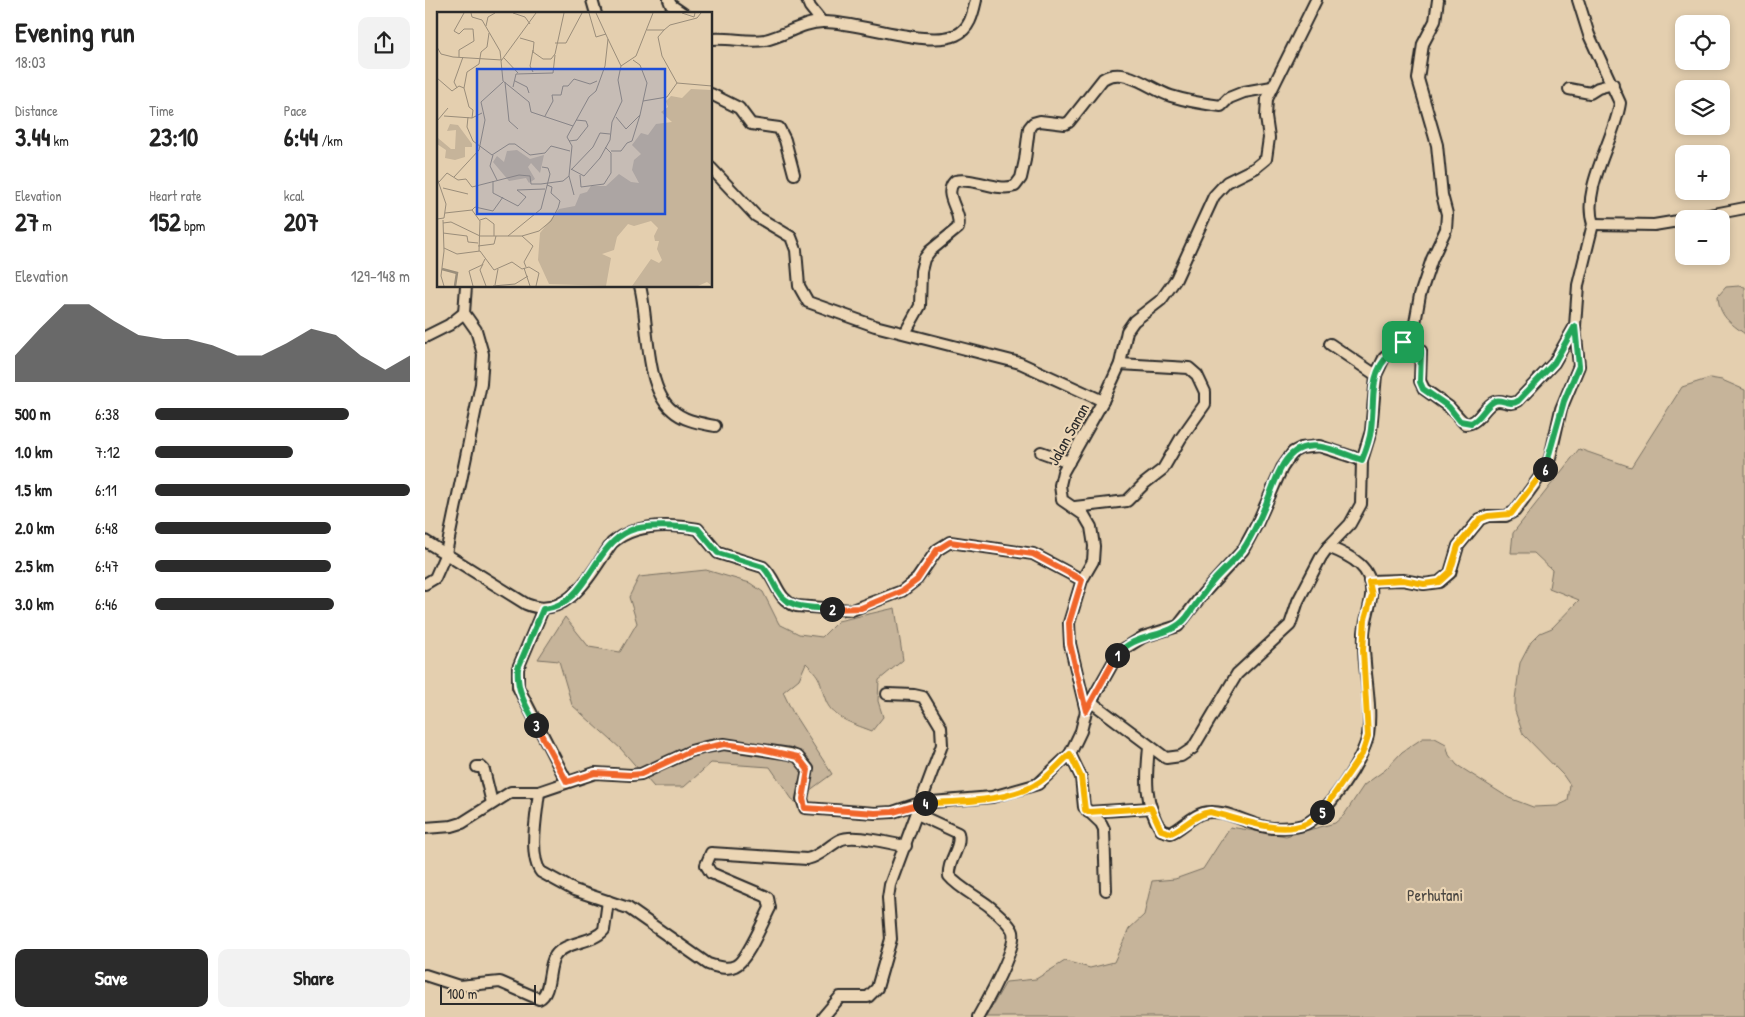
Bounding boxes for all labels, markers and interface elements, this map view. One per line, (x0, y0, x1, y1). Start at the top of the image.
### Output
inset map (437, 12, 713, 288)
text: Evening run (15, 13, 135, 51)
map controls (1675, 15, 1730, 265)
button: locate (1675, 15, 1730, 70)
button: share (358, 17, 410, 69)
text: 18:03 (15, 51, 46, 73)
button: layers (1675, 80, 1730, 135)
text: Distance (15, 101, 58, 120)
text: Time (149, 101, 174, 120)
text: Pace (284, 101, 307, 120)
text: 3.44 (15, 120, 50, 154)
text: 23:10 (149, 120, 198, 154)
text: 6:44 (284, 120, 318, 154)
text: km (50, 131, 69, 150)
text: /km (318, 131, 343, 150)
button: + (1675, 145, 1730, 200)
text: Elevation (15, 186, 62, 205)
text: Heart rate (149, 186, 202, 205)
text: kcal (284, 186, 304, 205)
text: 27 (15, 205, 39, 239)
text: 152 (149, 205, 181, 239)
text: 207 (284, 205, 319, 239)
button: − (1675, 210, 1730, 265)
text: m (39, 216, 52, 235)
text: bpm (181, 216, 205, 235)
text: Elevation (15, 265, 68, 287)
text: 129–148 m (351, 265, 410, 287)
pin (1382, 321, 1424, 363)
icon: arrive (1389, 328, 1417, 356)
street label: Jalan Sanan (1042, 399, 1094, 469)
text: 500 m (15, 403, 51, 425)
text: 6:38 (95, 403, 119, 425)
text: 1.0 km (15, 441, 53, 463)
text: 7:12 (95, 441, 120, 463)
pin: 6 (1533, 456, 1557, 482)
text: 6 (1543, 460, 1548, 479)
text: 1.5 km (15, 479, 52, 501)
text: 6:11 (95, 479, 117, 501)
text: 2.0 km (15, 517, 54, 539)
text: 6:48 (95, 517, 118, 539)
text: 2.5 km (15, 555, 54, 577)
text: 6:47 (95, 555, 119, 577)
text: 3.0 km (15, 593, 54, 615)
text: 6:46 (95, 593, 117, 615)
pin: 2 (819, 596, 845, 622)
text: 2 (829, 600, 836, 619)
pin: 1 (1105, 642, 1129, 668)
text: 1 (1115, 646, 1120, 665)
pin: 3 (523, 712, 549, 738)
text: 3 (533, 716, 540, 735)
pin: 4 (913, 790, 937, 816)
text: 4 (923, 794, 928, 813)
pin: 5 (1309, 800, 1335, 824)
text: 5 (1320, 803, 1325, 822)
park label: Perhutani (1407, 884, 1463, 906)
button: Save (15, 949, 208, 1007)
button: Share (218, 949, 410, 1007)
scale bar (440, 982, 536, 1005)
text: 100 m (447, 984, 477, 1003)

